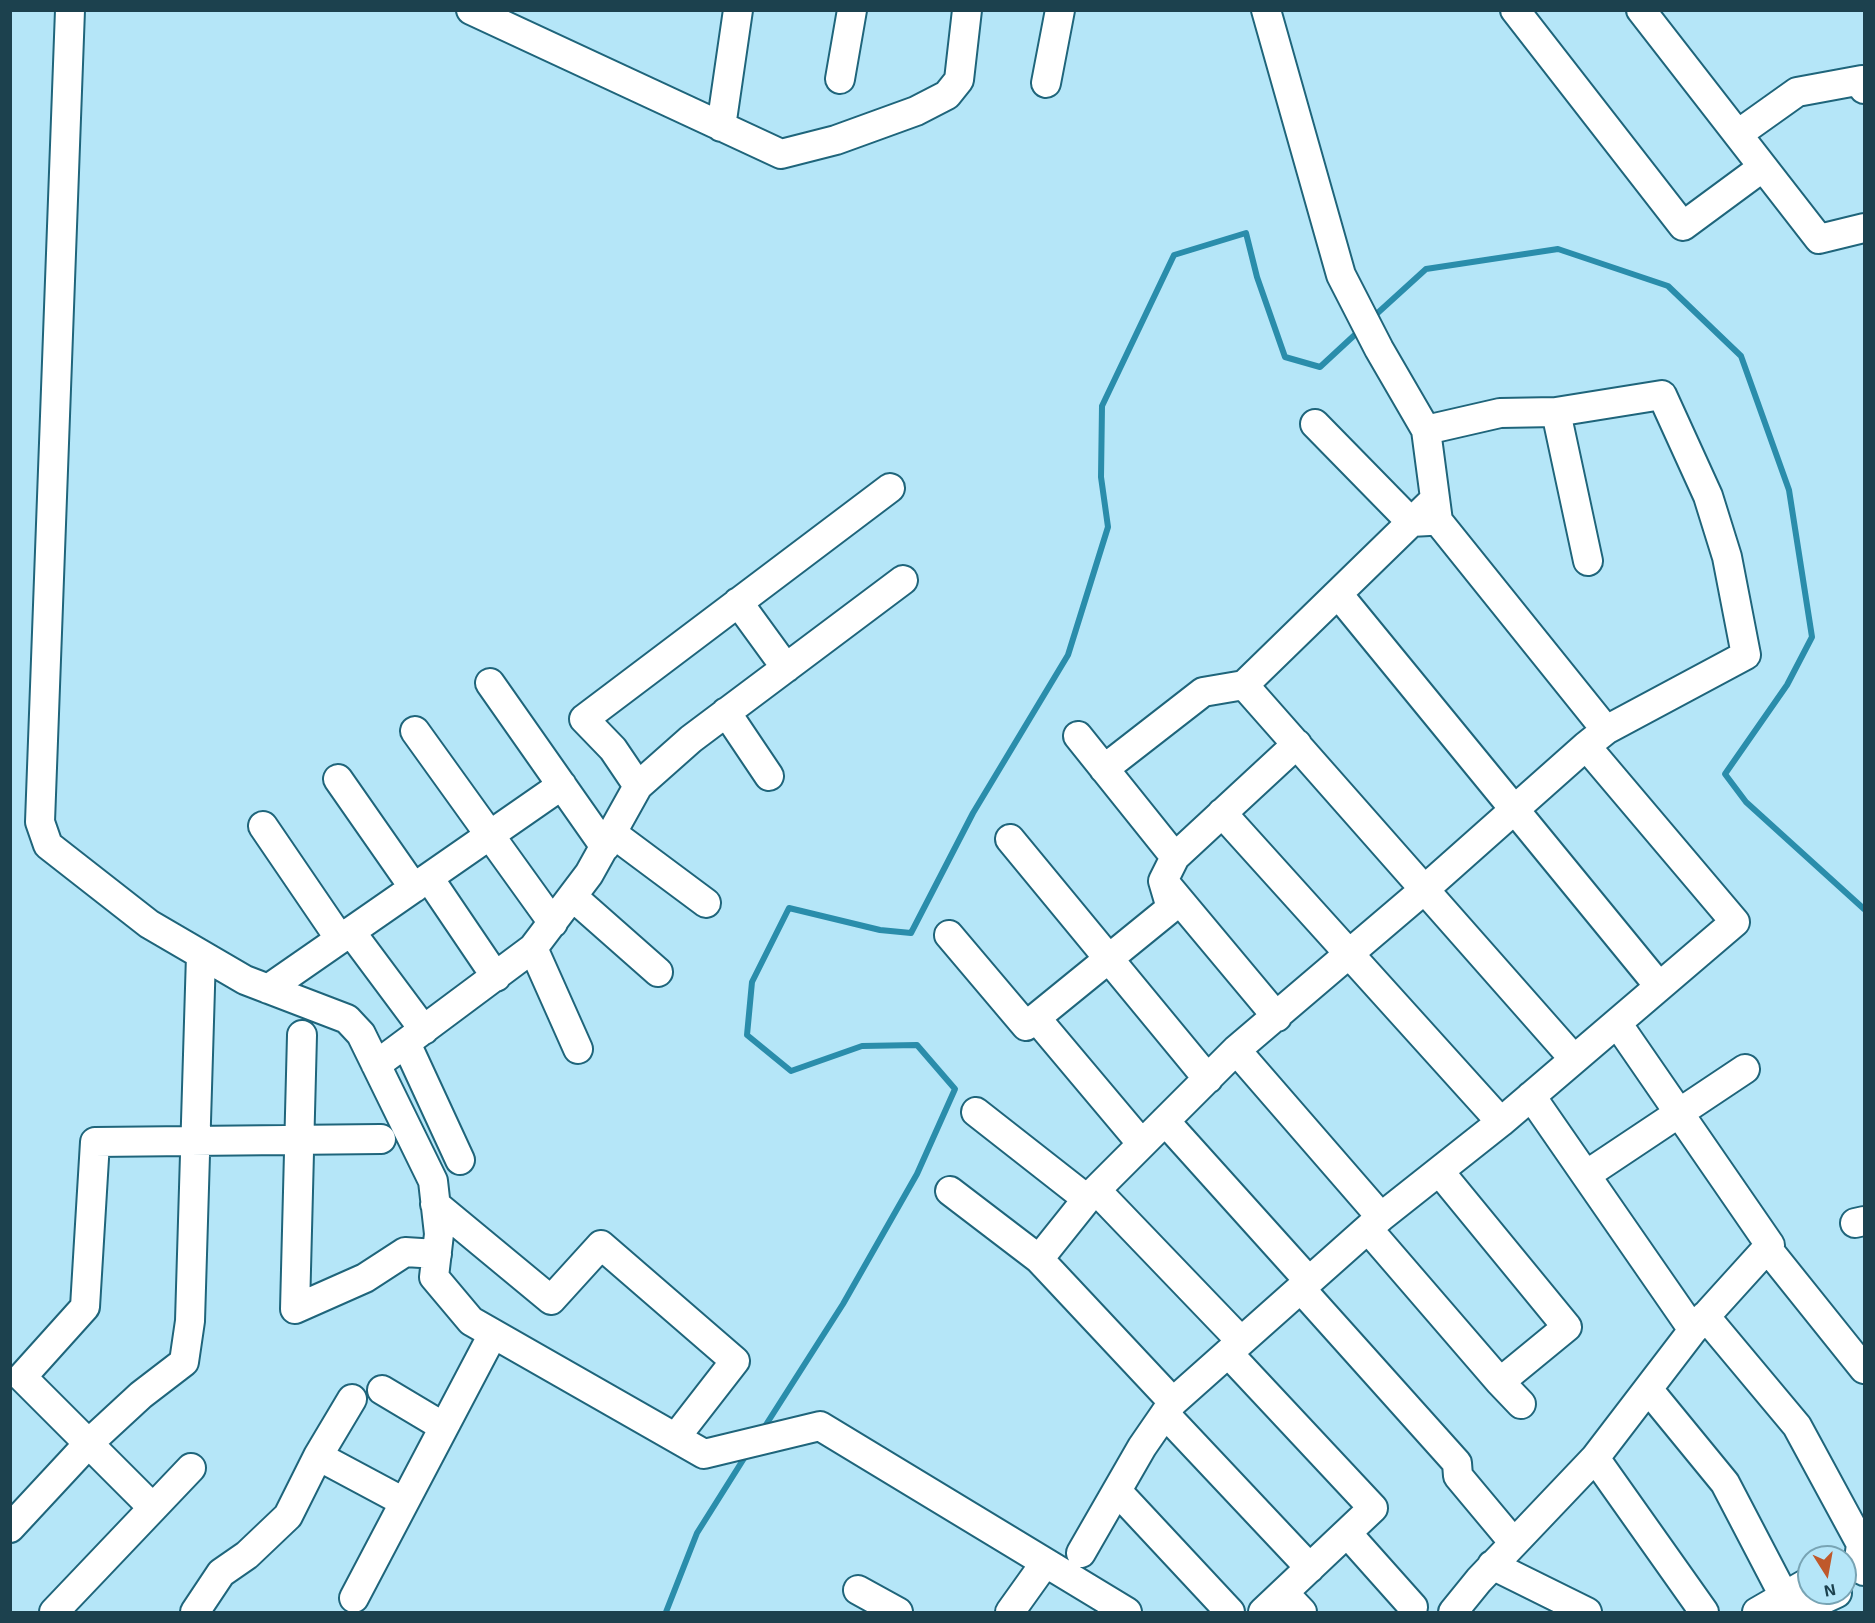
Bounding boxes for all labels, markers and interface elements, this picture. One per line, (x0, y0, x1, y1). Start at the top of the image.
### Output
north arrow (1797, 1545, 1857, 1605)
text: N (1823, 1581, 1838, 1602)

